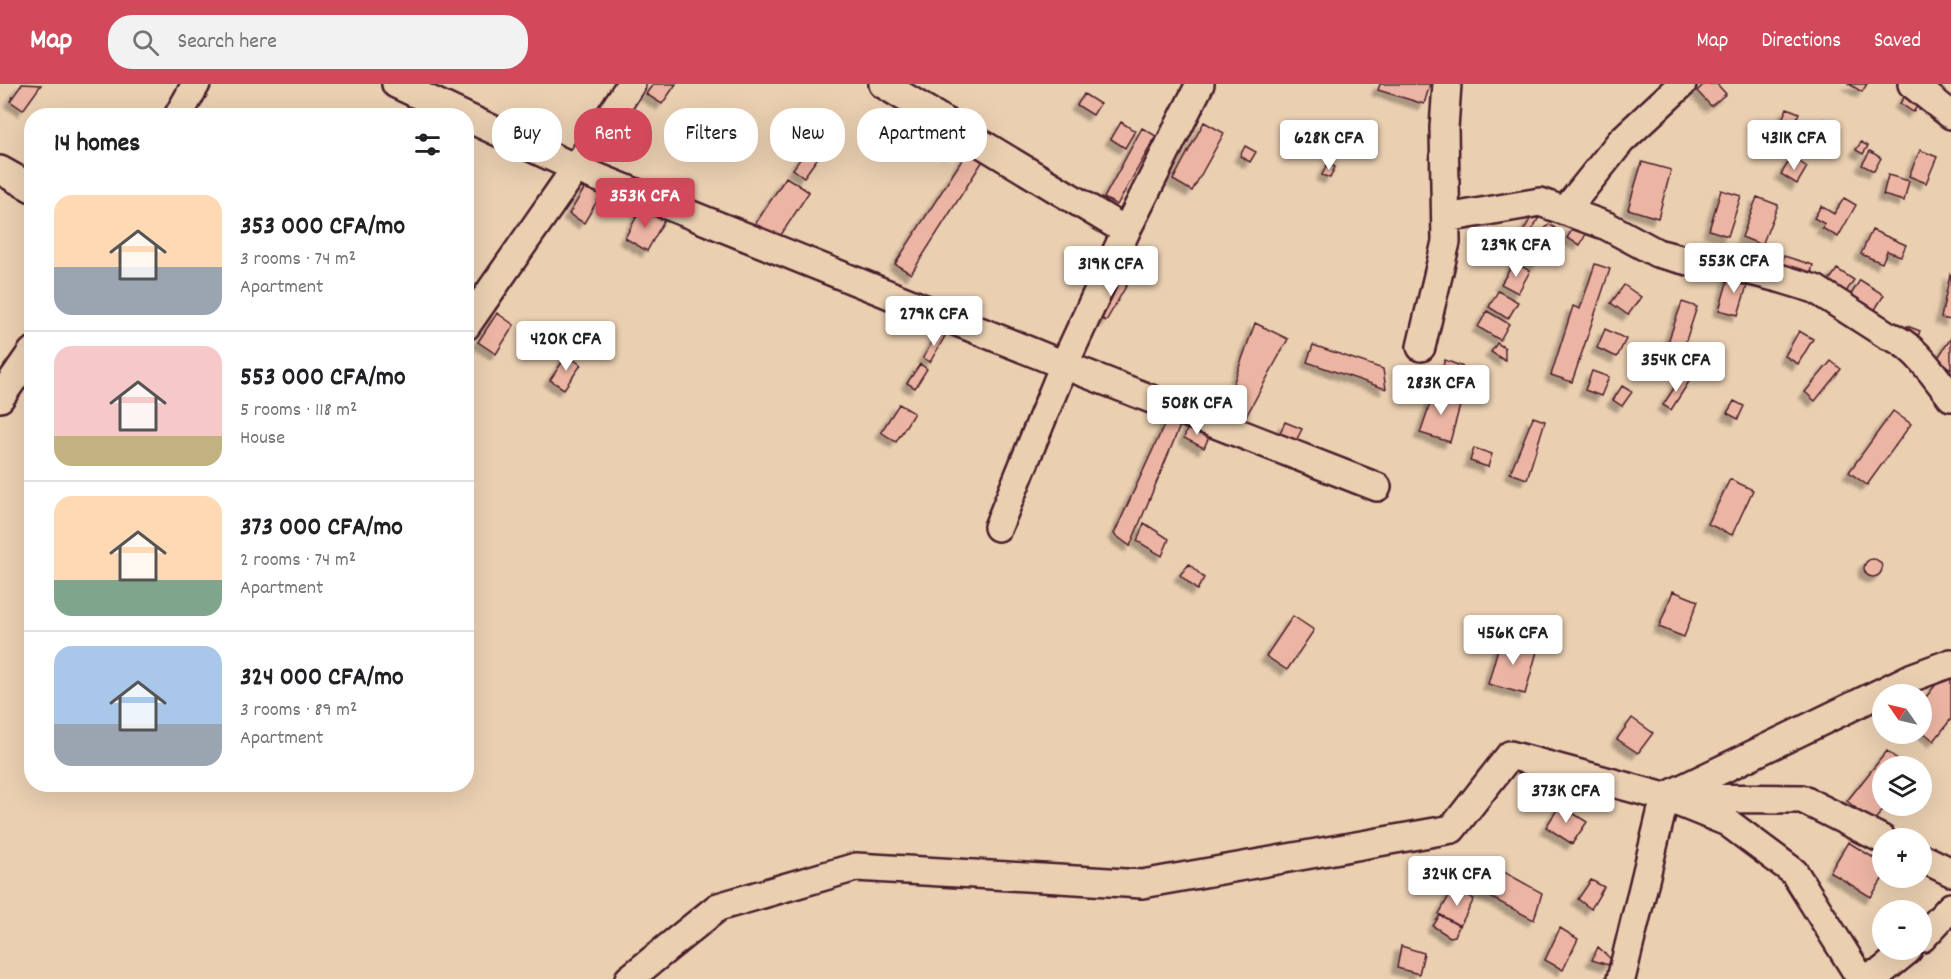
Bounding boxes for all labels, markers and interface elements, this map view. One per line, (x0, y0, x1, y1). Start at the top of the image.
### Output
search box (108, 15, 528, 69)
text: Map (30, 22, 72, 62)
icon: search (129, 26, 162, 59)
text: Search here (177, 27, 277, 58)
text: Map (1697, 27, 1728, 57)
text: Directions (1761, 27, 1841, 57)
text: Saved (1874, 27, 1921, 57)
chip: Buy (492, 108, 562, 162)
chip: Rent (574, 108, 652, 162)
chip: Filters (664, 108, 758, 162)
chip: New (770, 108, 845, 162)
chip: Apartment (857, 108, 987, 162)
pin: 628K CFA (1267, 120, 1391, 171)
pin: 431K CFA (1732, 120, 1856, 171)
text: 628K CFA (1294, 125, 1364, 153)
text: 431K CFA (1761, 125, 1827, 153)
text: 14 homes (54, 126, 140, 163)
icon: filters (411, 128, 444, 161)
pin: 353K CFA (583, 178, 707, 229)
text: 353K CFA (610, 183, 680, 211)
text: 353 000 CFA/mo (240, 209, 405, 246)
icon: home (102, 219, 174, 291)
pin: 239K CFA (1454, 227, 1578, 278)
text: 239K CFA (1481, 232, 1551, 260)
pin: 553K CFA (1672, 243, 1796, 294)
text: 3 rooms · 74 m² (240, 246, 356, 274)
pin: 319K CFA (1049, 246, 1173, 297)
text: 553K CFA (1699, 248, 1769, 276)
text: 319K CFA (1078, 251, 1144, 279)
text: Apartment (240, 274, 323, 302)
pin: 279K CFA (872, 296, 996, 347)
text: 279K CFA (899, 301, 969, 329)
pin: 420K CFA (504, 321, 628, 372)
text: 420K CFA (530, 326, 602, 354)
pin: 354K CFA (1614, 342, 1738, 393)
text: 354K CFA (1641, 347, 1711, 375)
text: 553 000 CFA/mo (240, 360, 406, 397)
pin: 283K CFA (1379, 365, 1503, 416)
icon: home (102, 370, 174, 442)
text: 283K CFA (1406, 370, 1476, 398)
pin: 508K CFA (1135, 385, 1259, 436)
text: 508K CFA (1161, 390, 1233, 418)
text: 5 rooms · 118 m² (240, 397, 357, 425)
text: House (240, 425, 285, 453)
text: 373 000 CFA/mo (240, 510, 403, 547)
icon: home (102, 520, 174, 592)
text: 2 rooms · 74 m² (240, 547, 356, 575)
text: Apartment (240, 575, 323, 603)
pin: 456K CFA (1451, 615, 1575, 666)
text: 456K CFA (1478, 620, 1548, 648)
text: 324 000 CFA/mo (240, 660, 404, 697)
icon: home (102, 670, 174, 742)
north arrow (1872, 684, 1932, 744)
map controls (1872, 684, 1932, 960)
text: 3 rooms · 89 m² (240, 697, 357, 725)
text: Apartment (240, 725, 323, 753)
button: layers (1872, 756, 1932, 816)
pin: 373K CFA (1504, 773, 1628, 824)
text: 373K CFA (1532, 778, 1600, 806)
button: + (1872, 828, 1932, 888)
pin: 324K CFA (1395, 856, 1519, 907)
text: 324K CFA (1422, 861, 1492, 889)
button: − (1872, 900, 1932, 960)

